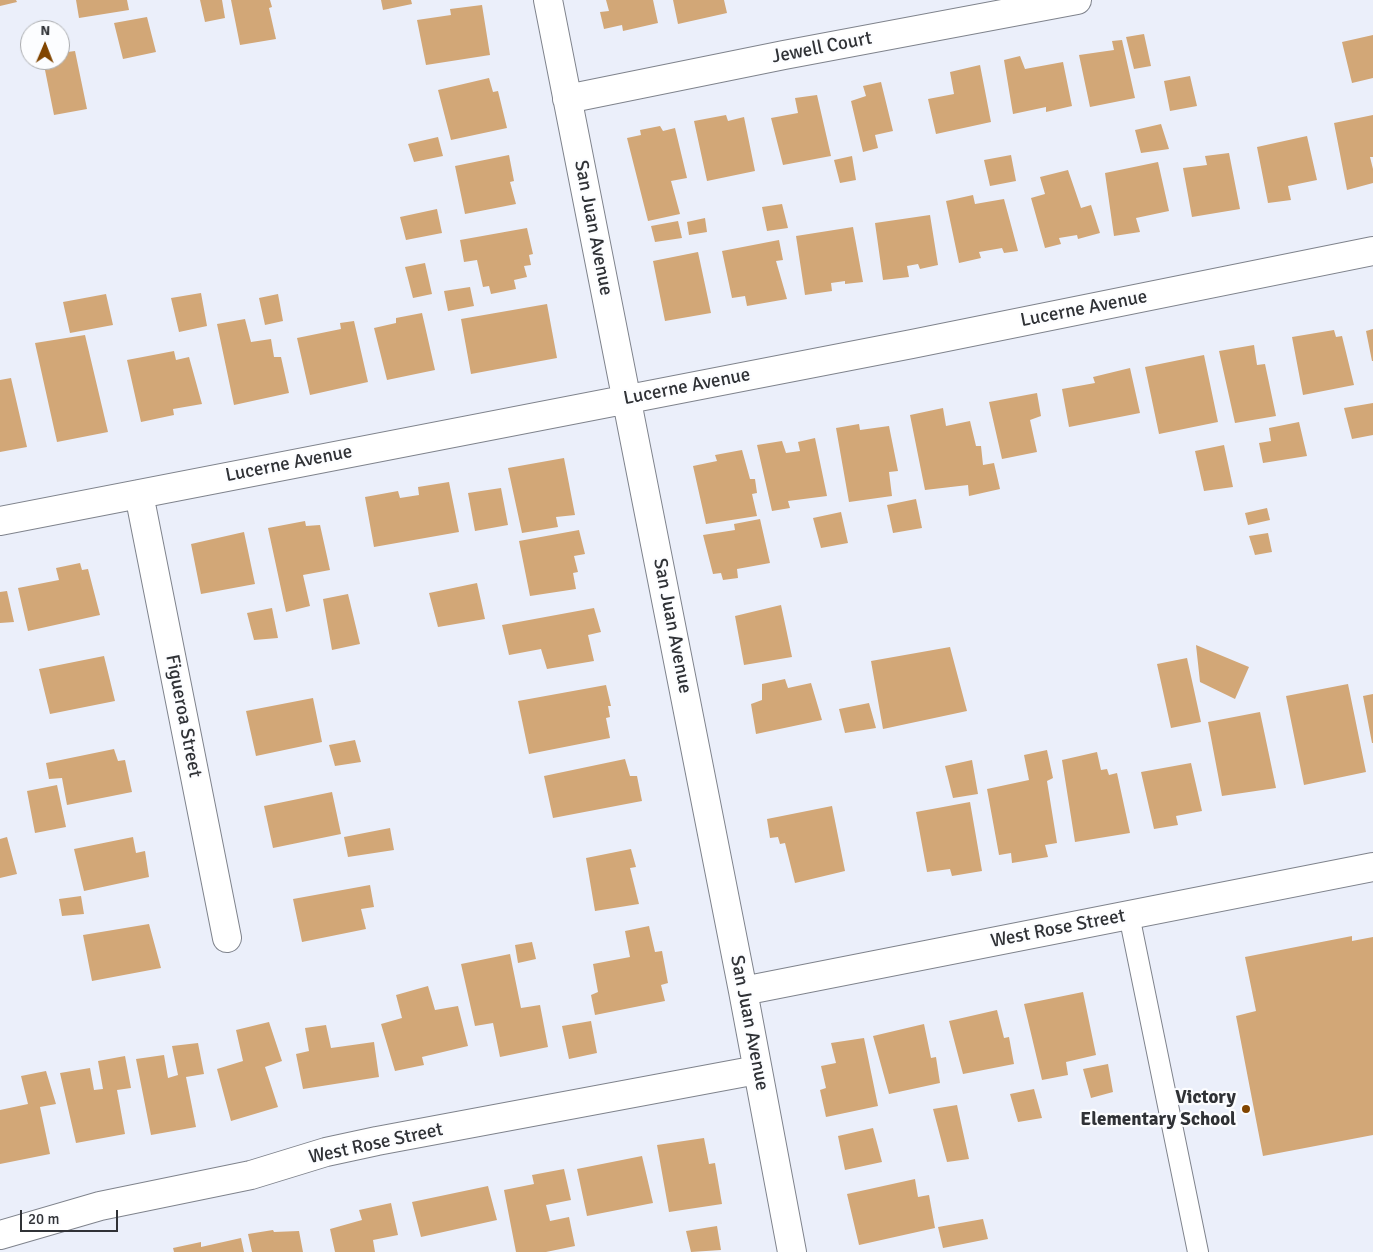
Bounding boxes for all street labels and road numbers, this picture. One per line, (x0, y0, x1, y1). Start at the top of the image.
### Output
street label: Jewell Court (770, 27, 874, 69)
street label: San Juan Avenue (569, 158, 617, 298)
street label: Lucerne Avenue (1019, 286, 1149, 332)
street label: Lucerne Avenue (622, 364, 752, 410)
street label: Lucerne Avenue (224, 441, 354, 487)
street label: San Juan Avenue (648, 556, 696, 696)
street label: Figueroa Street (160, 653, 206, 779)
street label: West Rose Street (989, 905, 1127, 953)
street label: San Juan Avenue (725, 953, 773, 1093)
street label: West Rose Street (307, 1119, 445, 1169)

